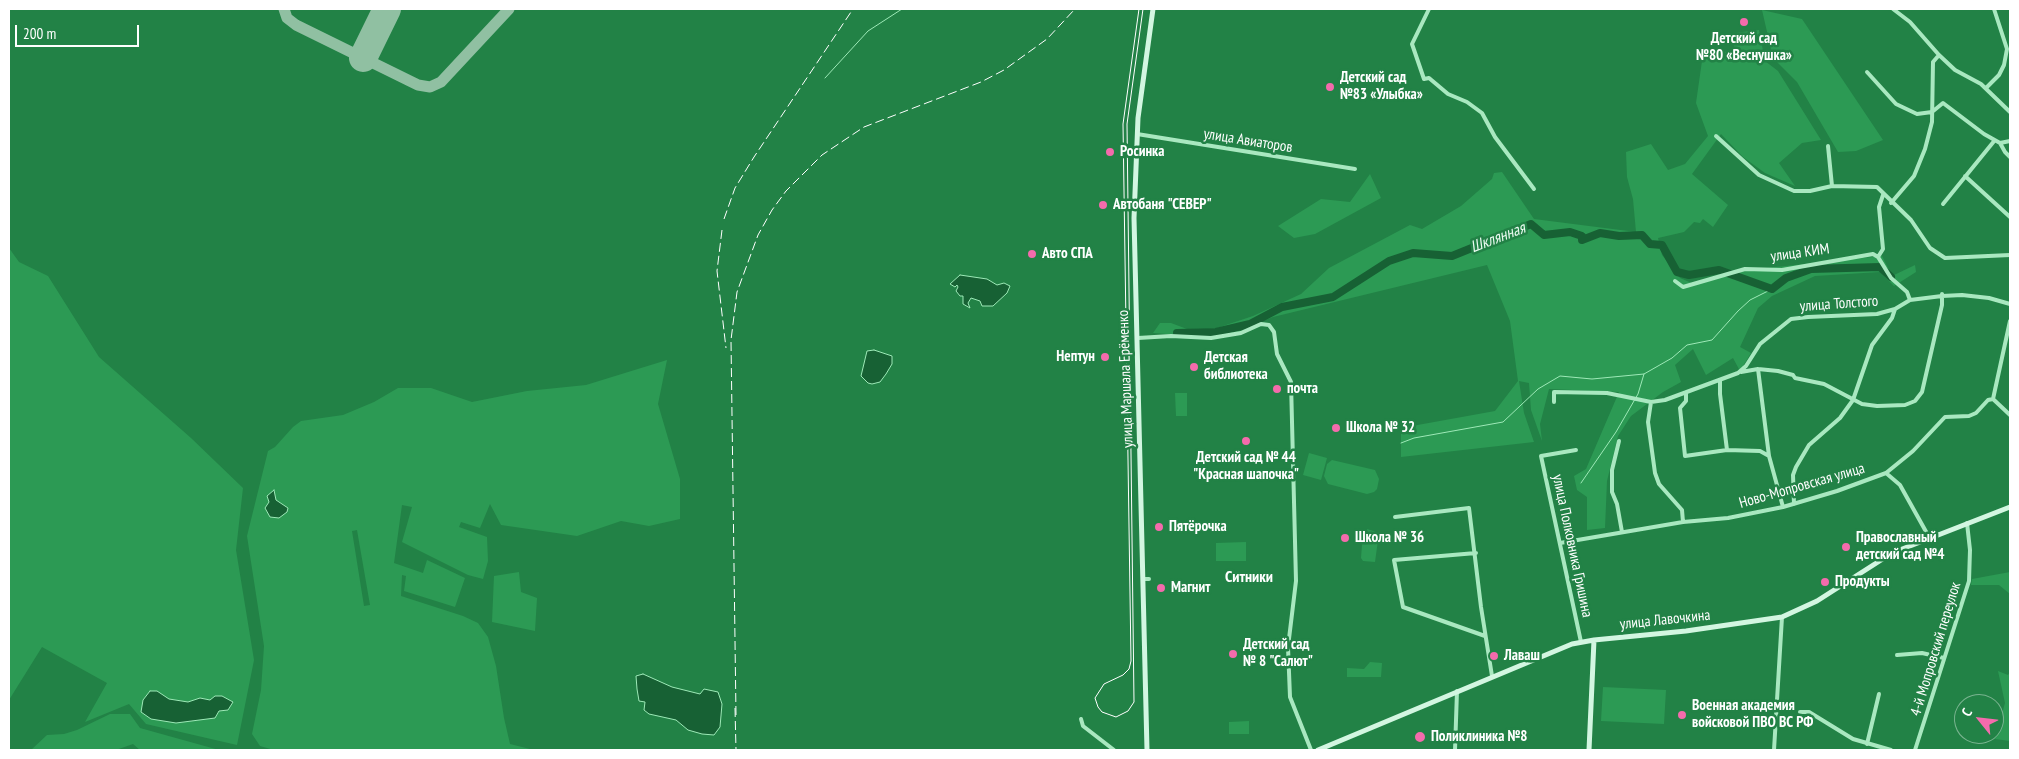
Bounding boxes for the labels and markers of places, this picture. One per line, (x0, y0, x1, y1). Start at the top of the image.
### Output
marker: Детский сад №80 «Веснушка» (1738, 16, 1750, 28)
place label: Детский сад №80 «Веснушка» (1696, 30, 1792, 65)
place label: Детский сад №83 «Улыбка» (1340, 69, 1423, 104)
marker: Детский сад №83 «Улыбка» (1324, 81, 1336, 93)
place label: Росинка (1120, 143, 1164, 161)
marker: Росинка (1104, 146, 1116, 158)
place label: Автобаня "СЕВЕР" (1113, 196, 1212, 214)
marker: Автобаня "СЕВЕР" (1097, 199, 1109, 211)
place label: Авто СПА (1042, 245, 1093, 263)
marker: Авто СПА (1026, 248, 1038, 260)
place label: Нептун (1056, 348, 1095, 366)
place label: Детская библиотека (1204, 349, 1268, 384)
marker: Нептун (1099, 351, 1111, 363)
marker: Детская библиотека (1188, 361, 1200, 373)
place label: почта (1287, 380, 1318, 398)
marker: почта (1271, 383, 1283, 395)
place label: Школа № 32 (1346, 419, 1415, 437)
marker: Школа № 32 (1330, 422, 1342, 434)
marker: Детский сад № 44 "Красная шапочка" (1240, 435, 1252, 447)
place label: Детский сад № 44 "Красная шапочка" (1193, 449, 1299, 484)
place label: Пятёрочка (1169, 518, 1227, 536)
marker: Пятёрочка (1153, 521, 1165, 533)
place label: Школа № 36 (1355, 529, 1424, 547)
place label: Православный детский сад №4 (1856, 529, 1944, 564)
marker: Школа № 36 (1339, 532, 1351, 544)
marker: Православный детский сад №4 (1840, 541, 1852, 553)
place label: Продукты (1835, 573, 1890, 591)
marker: Продукты (1819, 576, 1831, 588)
place label: Магнит (1171, 579, 1210, 597)
marker: Магнит (1155, 582, 1167, 594)
place label: Детский сад № 8 "Салют" (1243, 636, 1313, 671)
place label: Лаваш (1504, 647, 1540, 665)
marker: Детский сад № 8 "Салют" (1227, 648, 1239, 660)
marker: Лаваш (1488, 650, 1500, 662)
place label: Военная академия войсковой ПВО ВС РФ (1692, 697, 1813, 732)
marker: Военная академия войсковой ПВО ВС РФ (1676, 709, 1688, 721)
place label: Поликлиника №8 (1431, 728, 1528, 746)
marker: Поликлиника №8 (1413, 730, 1427, 744)

